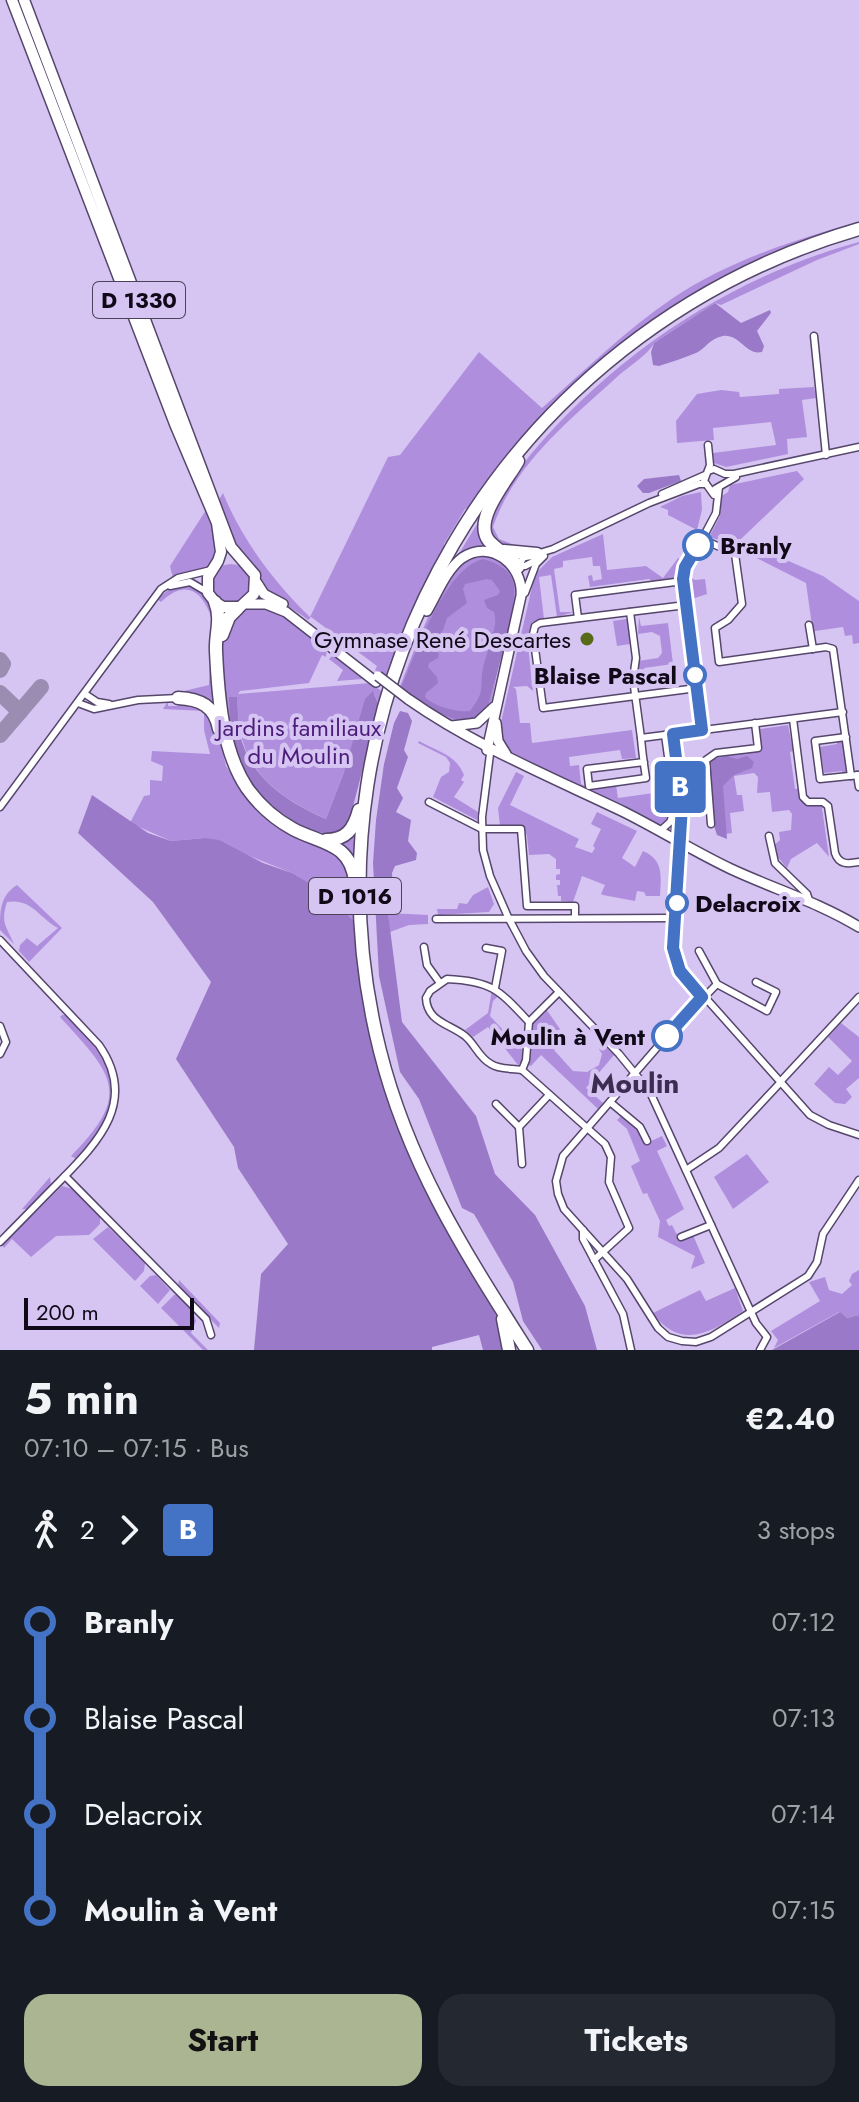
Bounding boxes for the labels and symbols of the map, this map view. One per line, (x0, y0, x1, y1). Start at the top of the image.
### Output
road number: D 1330 (93, 282, 185, 318)
place label: Branly (720, 528, 792, 563)
marker: Branly (683, 530, 713, 560)
place label: Gymnase René Descartes (314, 622, 571, 657)
marker: Gymnase René Descartes (578, 630, 596, 648)
place label: Blaise Pascal (534, 658, 677, 693)
marker: Blaise Pascal (684, 664, 706, 686)
park label: Jardins familiaux du Moulin (214, 710, 382, 773)
line badge: B (654, 761, 706, 813)
road number: D 1016 (309, 878, 401, 914)
place label: Delacroix (695, 886, 801, 921)
marker: Delacroix (666, 892, 688, 914)
place label: Moulin à Vent (490, 1019, 645, 1054)
marker: Moulin à Vent (652, 1021, 682, 1051)
district label: Moulin (591, 1063, 679, 1104)
scale bar (24, 1294, 194, 1330)

